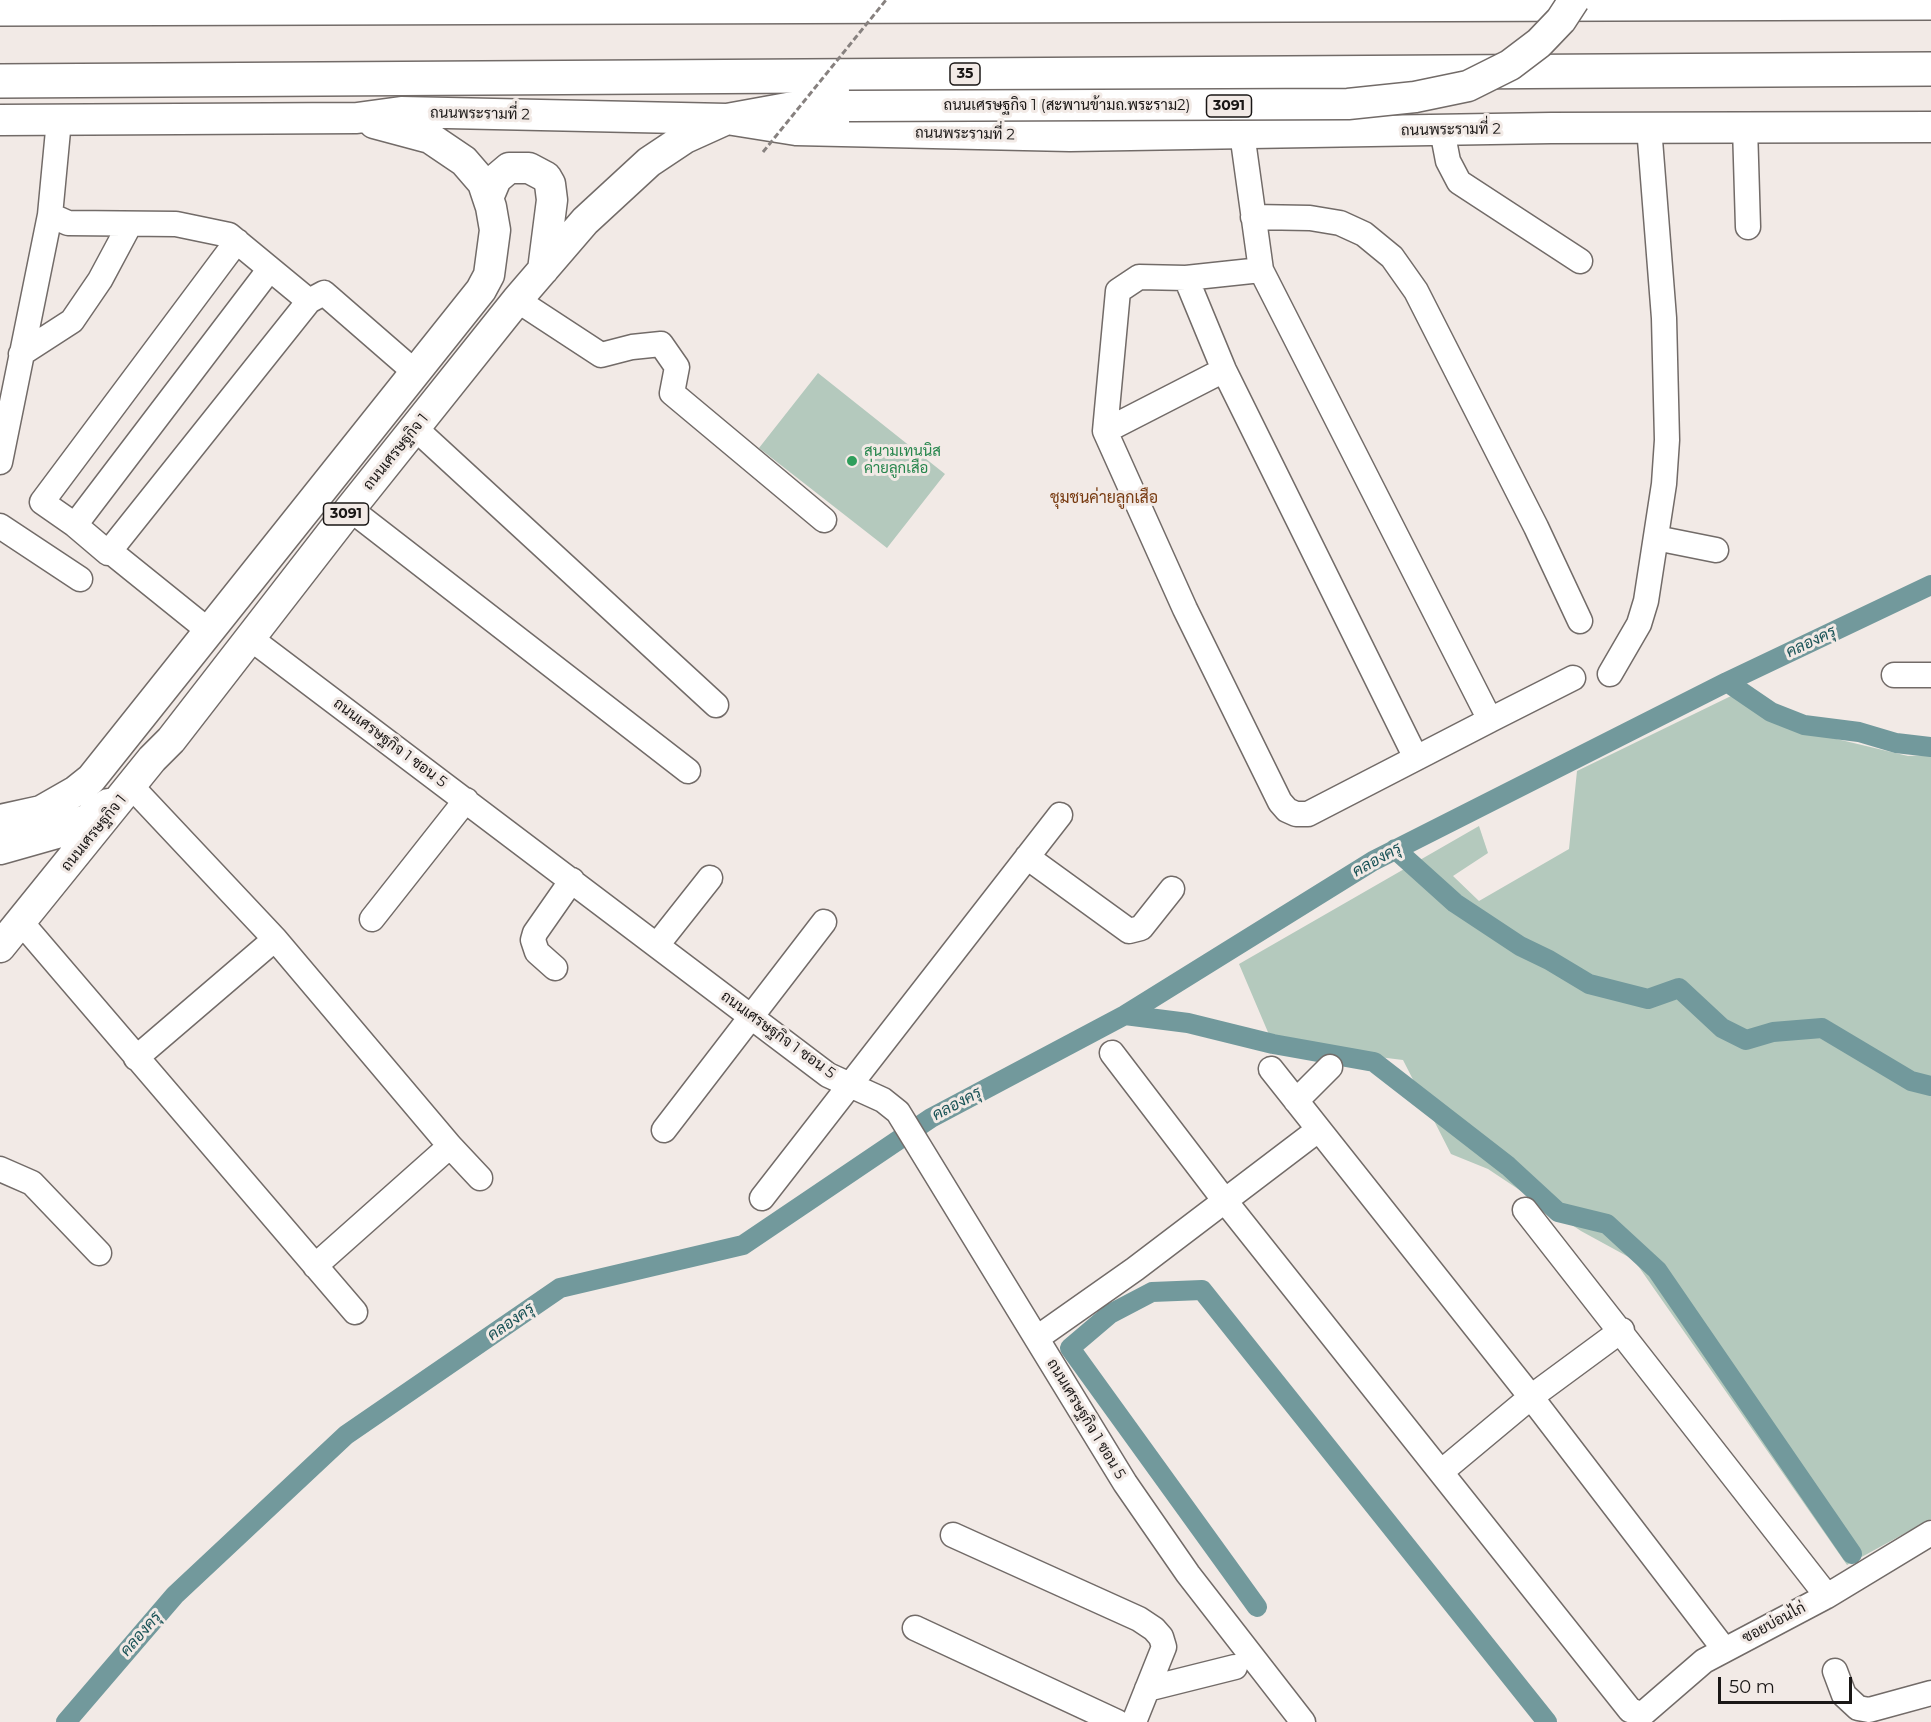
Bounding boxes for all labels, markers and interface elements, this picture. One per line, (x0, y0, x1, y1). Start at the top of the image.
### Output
road number: 35 (950, 63, 980, 85)
road number: 3091 (1206, 95, 1252, 117)
street label: ถนนเศรษฐกิจ 1 (สะพานข้ามถ.พระราม2) (943, 97, 1191, 115)
street label: ถนนพระรามที่ 2 (430, 104, 530, 124)
street label: ถนนพระรามที่ 2 (1401, 120, 1501, 140)
street label: ถนนพระรามที่ 2 (915, 124, 1015, 144)
street label: ถนนเศรษฐกิจ 1 (360, 410, 432, 494)
place label: สนามเทนนิส ค่ายลูกเสือ (864, 443, 941, 478)
marker: สนามเทนนิส ค่ายลูกเสือ (845, 454, 859, 468)
district label: ชุมชนค่ายลูกเสือ (1050, 488, 1158, 508)
road number: 3091 (324, 503, 368, 525)
water label: คลองครุ (1783, 622, 1839, 662)
street label: ถนนเศรษฐกิจ 1 ซอน 5 (330, 695, 450, 791)
street label: ถนนเศรษฐกิจ 1 (58, 791, 130, 875)
water label: คลองครุ (1349, 839, 1405, 881)
street label: ถนนเศรษฐกิจ 1 ซอน 5 (717, 987, 839, 1083)
water label: คลองครุ (929, 1083, 985, 1125)
water label: คลองครุ (484, 1299, 538, 1345)
street label: ถนนเศรษฐกิจ 1 ซอน 5 (1043, 1356, 1129, 1482)
street label: ซอยบ่อนไก่ (1739, 1599, 1809, 1647)
water label: คลองครุ (116, 1608, 166, 1660)
scale bar (1721, 1665, 1854, 1703)
text: 50 m (1729, 1676, 1775, 1698)

